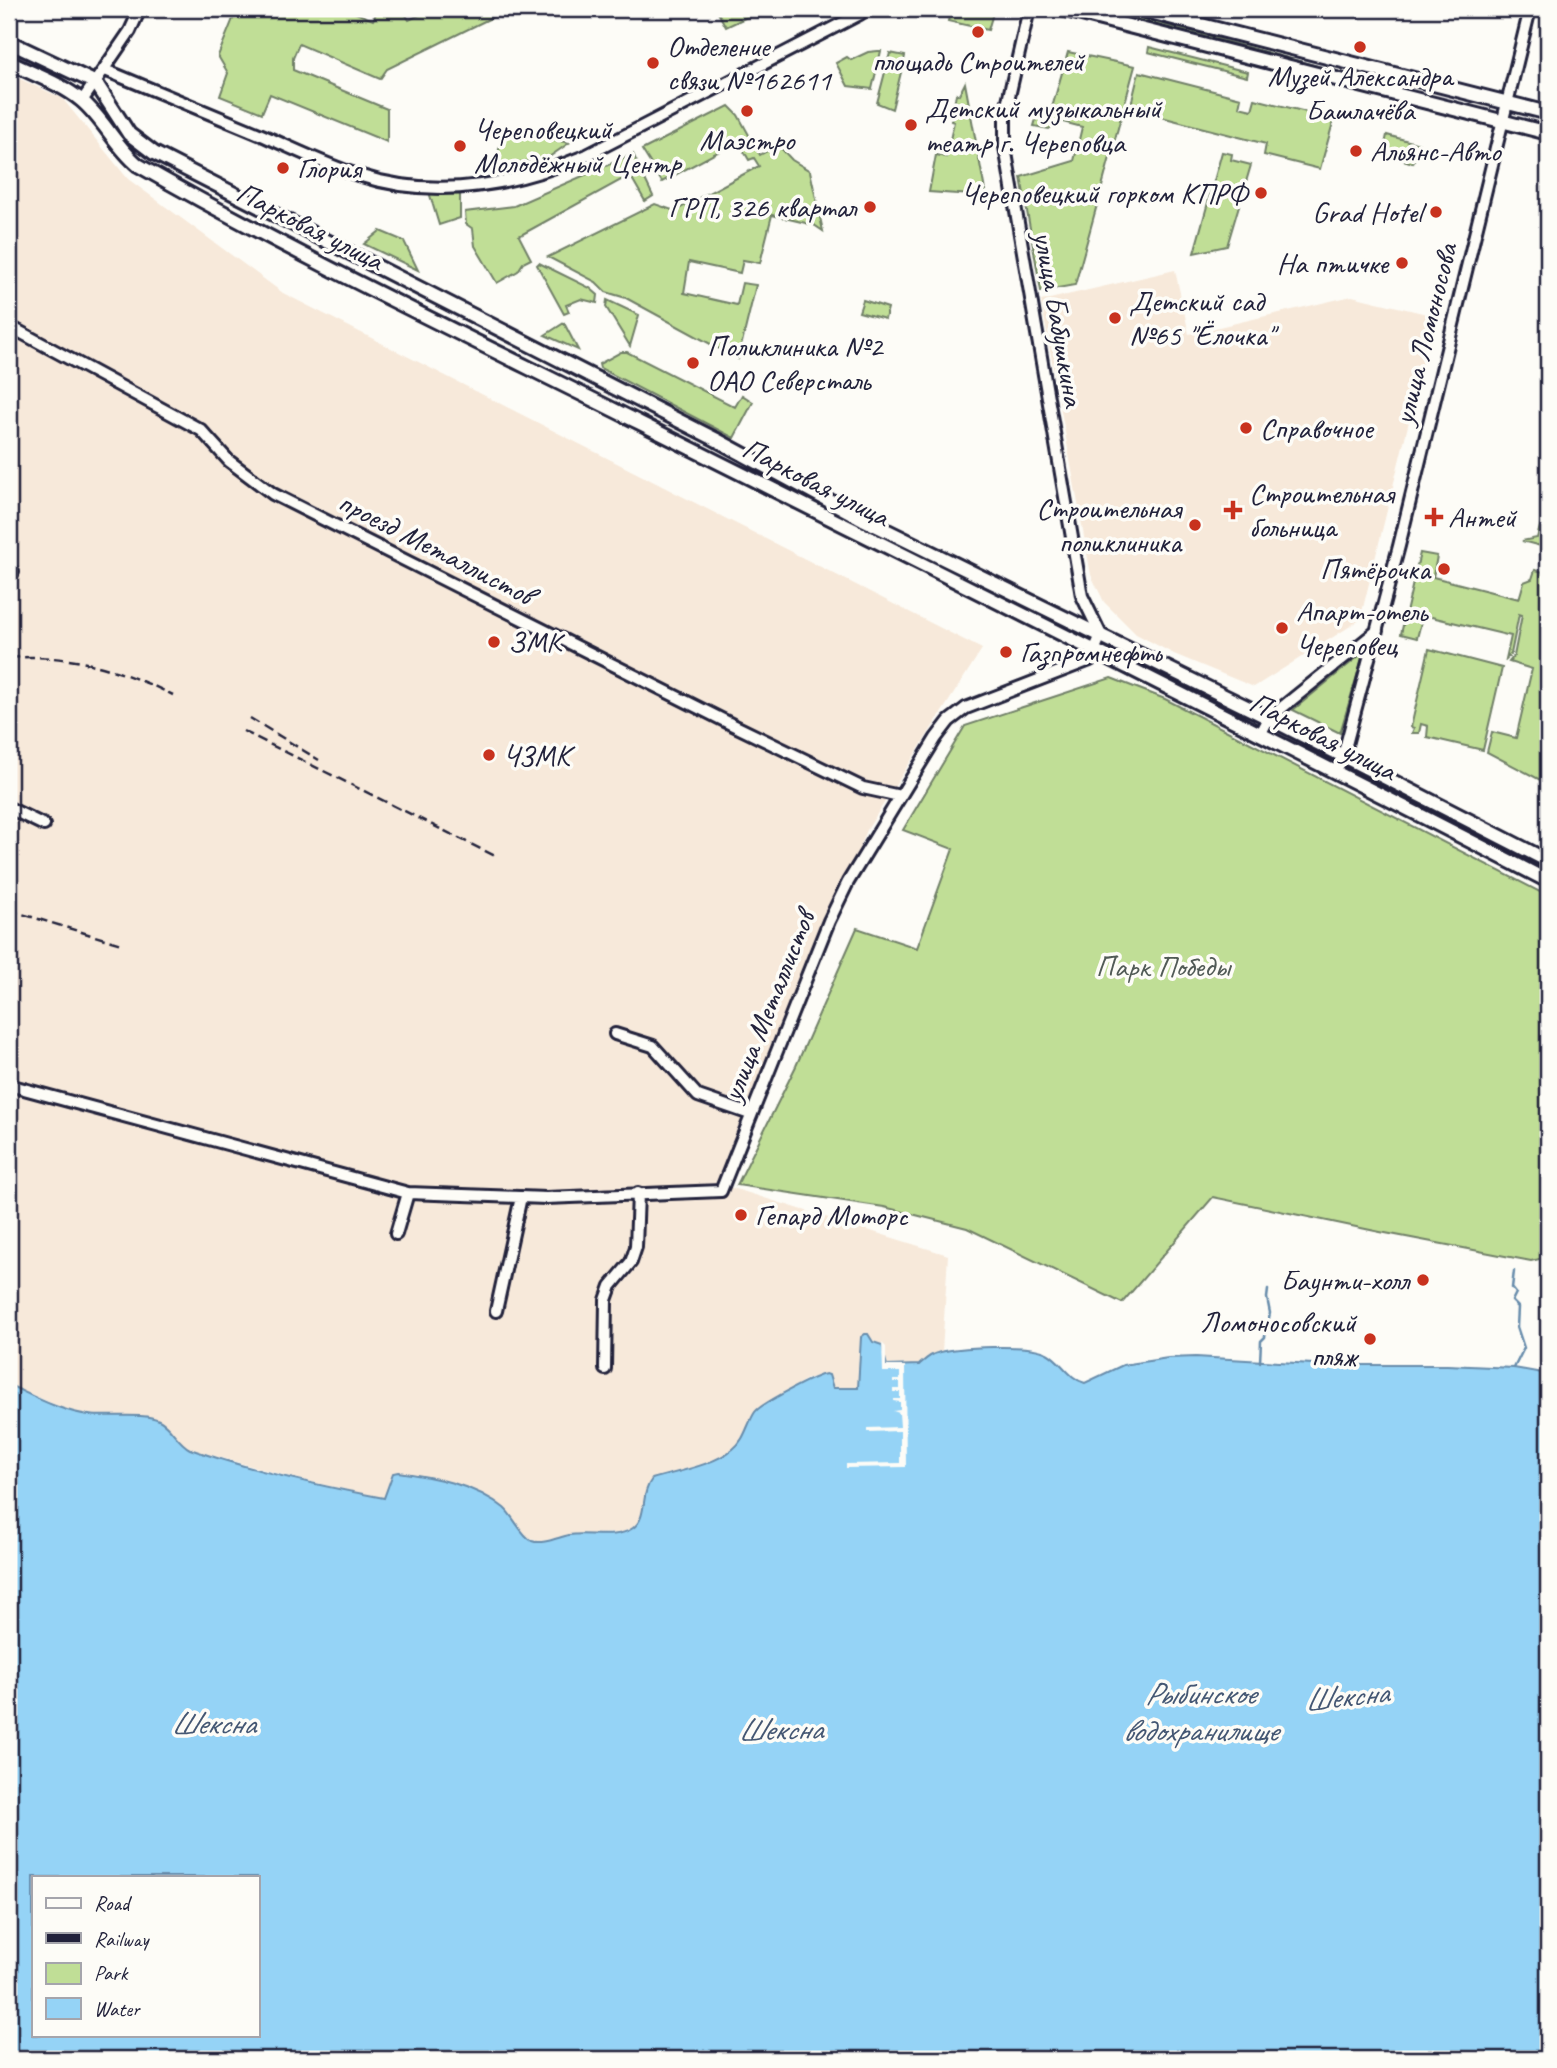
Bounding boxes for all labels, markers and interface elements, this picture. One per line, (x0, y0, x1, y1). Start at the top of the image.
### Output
marker: площадь Строителей (970, 24, 986, 40)
place label: Отделение связи №162611 (667, 27, 833, 99)
marker: Музей Александра Башлачёва (1352, 39, 1368, 55)
place label: площадь Строителей (872, 42, 1085, 80)
marker: Отделение связи №162611 (645, 55, 661, 71)
place label: Музей Александра Башлачёва (1268, 57, 1455, 129)
place label: Детский музыкальный театр г. Череповца (925, 89, 1163, 161)
marker: Маэстро (739, 103, 755, 119)
place label: Череповецкий Молодёжный Центр (474, 110, 682, 182)
marker: Детский музыкальный театр г. Череповца (903, 117, 919, 133)
place label: Маэстро (700, 121, 796, 159)
place label: Альянс-Авто (1370, 132, 1502, 170)
marker: Череповецкий Молодёжный Центр (452, 138, 468, 154)
marker: Альянс-Авто (1348, 143, 1364, 159)
place label: Глория (297, 149, 364, 187)
marker: Глория (275, 160, 291, 176)
street label: Парковая улица (230, 173, 391, 280)
place label: Череповецкий горком КПРФ (961, 174, 1250, 212)
marker: Череповецкий горком КПРФ (1253, 185, 1269, 201)
place label: ГРП, 326 квартал (669, 188, 858, 226)
place label: Grad Hotel (1312, 193, 1427, 231)
marker: ГРП, 326 квартал (862, 199, 878, 215)
marker: Grad Hotel (1428, 204, 1444, 220)
street label: улица Бабушкина (1025, 227, 1093, 411)
street label: улица Ломоносова (1384, 238, 1466, 430)
place label: На птичке (1277, 244, 1390, 282)
marker: На птичке (1394, 255, 1410, 271)
place label: Детский сад №65 "Ёлочка" (1129, 282, 1279, 354)
marker: Детский сад №65 "Ёлочка" (1107, 310, 1123, 326)
place label: Поликлиника №2 ОАО Северсталь (707, 327, 885, 399)
marker: Поликлиника №2 ОАО Северсталь (685, 355, 701, 371)
place label: Справочное (1260, 409, 1375, 447)
marker: Справочное (1238, 420, 1254, 436)
street label: Парковая улица (736, 429, 897, 536)
place label: Строительная больница (1249, 474, 1396, 546)
street label: проезд Металлистов (332, 483, 546, 617)
place label: Строительная поликлиника (1036, 489, 1184, 561)
place label: Антей (1448, 498, 1518, 536)
marker: Строительная больница (1223, 500, 1243, 520)
marker: Антей (1426, 509, 1442, 525)
marker: Строительная поликлиника (1187, 517, 1203, 533)
place label: Пятёрочка (1320, 550, 1432, 588)
marker: Пятёрочка (1436, 561, 1452, 577)
place label: Апарт-отель Череповец (1296, 592, 1429, 664)
marker: Апарт-отель Череповец (1274, 620, 1290, 636)
place label: ЗМК (508, 623, 566, 661)
place label: Газпромнефть (1020, 633, 1163, 671)
marker: ЗМК (486, 634, 502, 650)
marker: Газпромнефть (998, 644, 1014, 660)
street label: Парковая улица (1243, 683, 1404, 790)
place label: ЧЗМК (503, 736, 576, 774)
marker: ЧЗМК (481, 747, 497, 763)
street label: улица Металлистов (712, 900, 825, 1108)
park label: Парк Победы (1096, 947, 1232, 985)
place label: Гепард Моторс (755, 1196, 908, 1234)
marker: Гепард Моторс (733, 1207, 749, 1223)
place label: Баунти-холл (1280, 1261, 1411, 1299)
marker: Баунти-холл (1415, 1272, 1431, 1288)
place label: Ломоносовский пляж (1200, 1303, 1360, 1375)
marker: Ломоносовский пляж (1362, 1331, 1378, 1347)
water label: Шексна (1302, 1671, 1393, 1721)
water label: Рыбинское водохранилище (1123, 1673, 1282, 1751)
water label: Шексна (171, 1703, 258, 1744)
water label: Шексна (737, 1708, 826, 1751)
legend (32, 1876, 259, 2036)
text: Road (94, 1890, 133, 1916)
text: Railway (94, 1926, 150, 1952)
text: Park (94, 1960, 129, 1986)
text: Water (94, 1996, 141, 2022)

